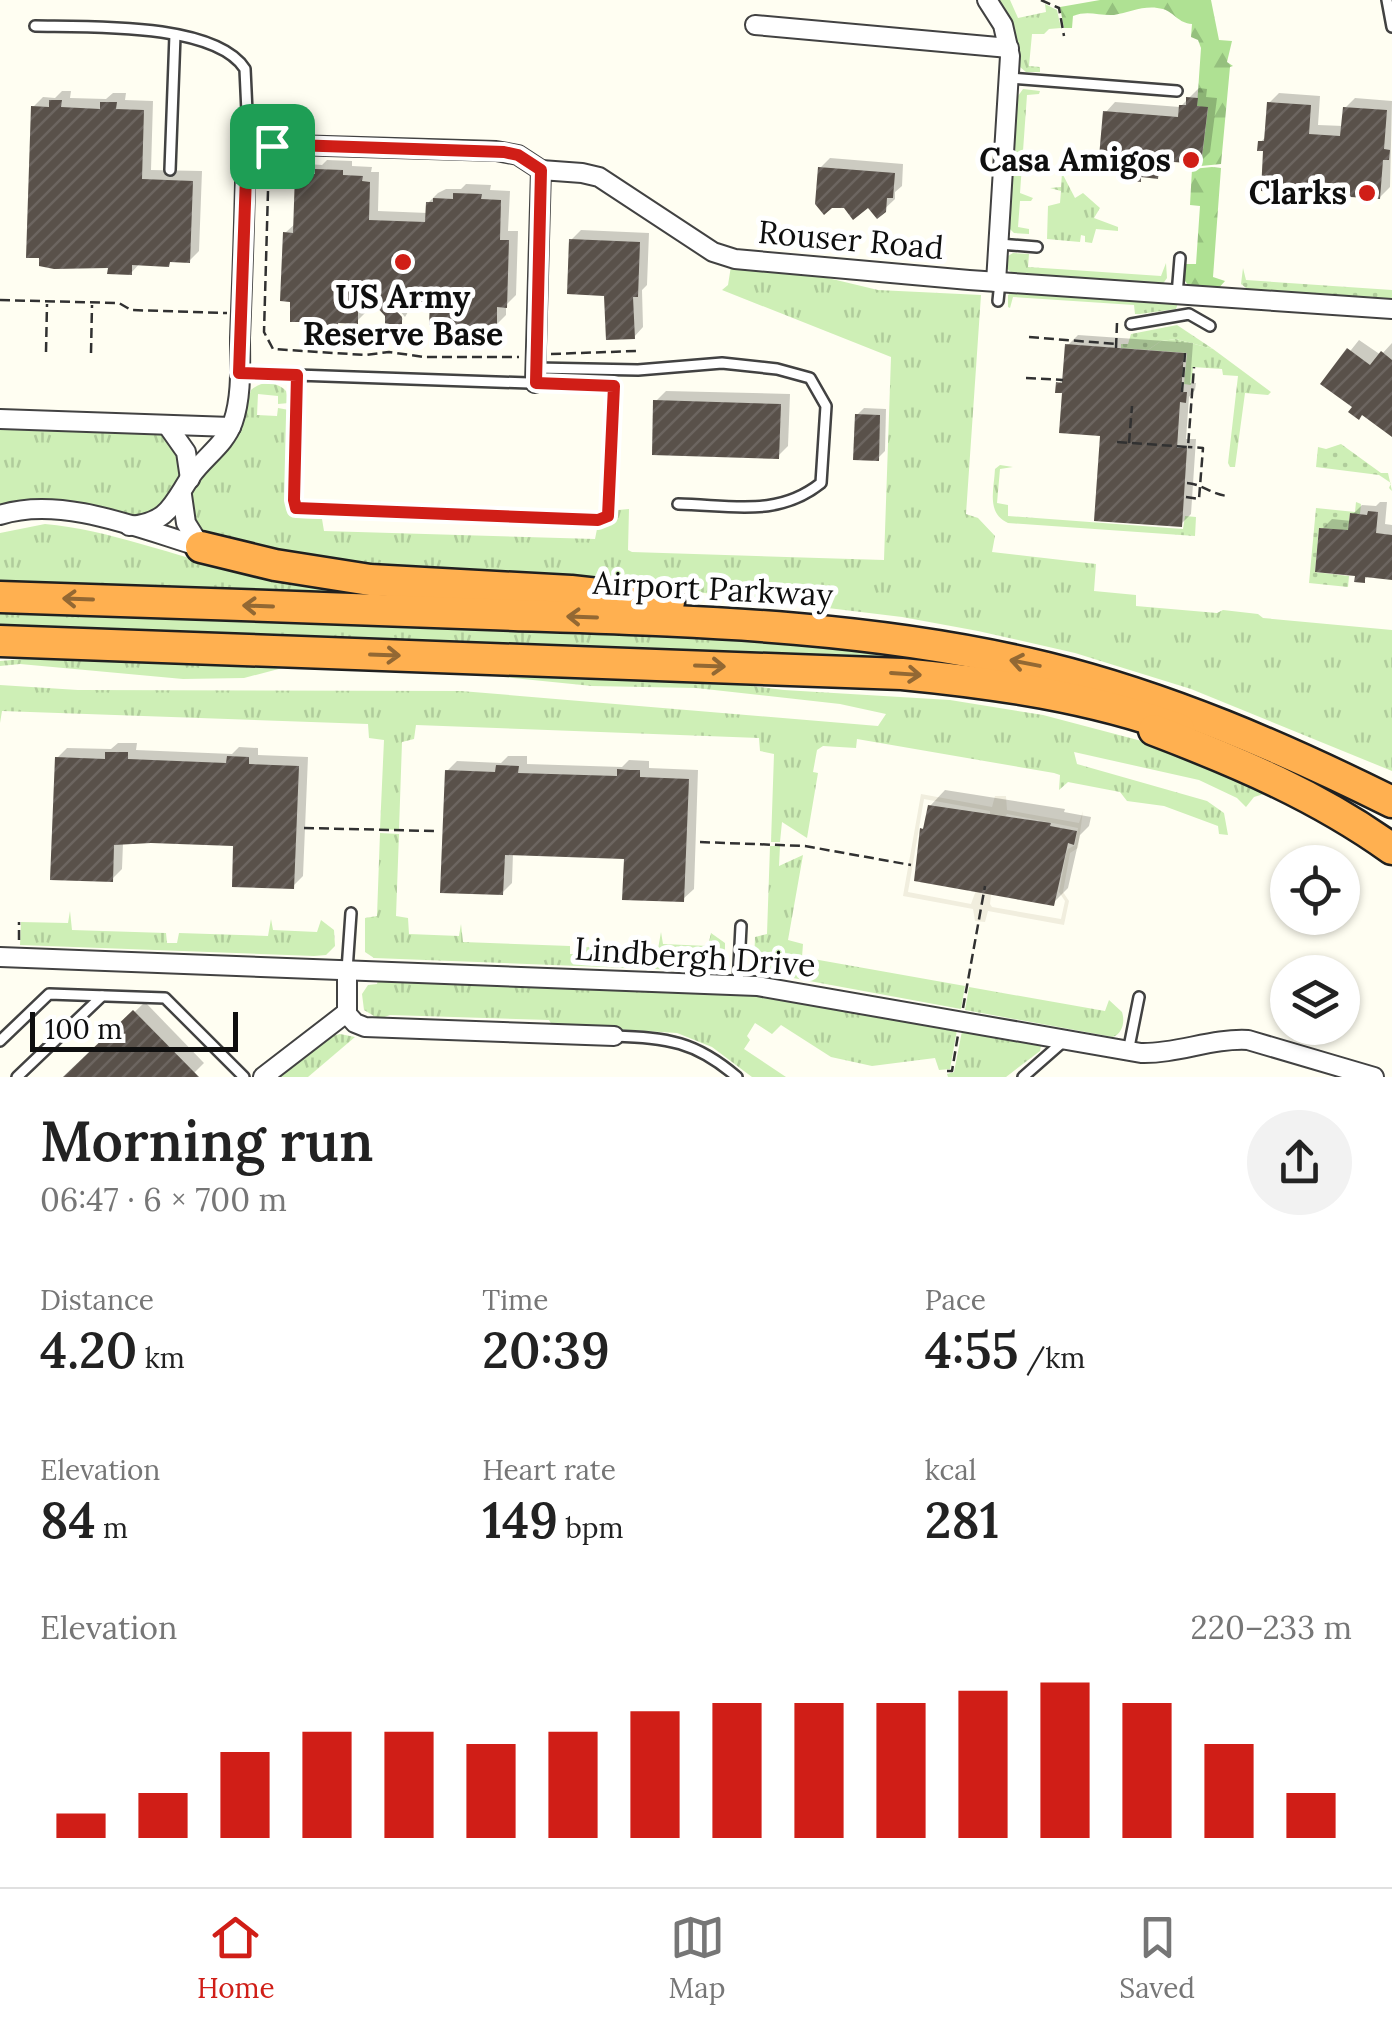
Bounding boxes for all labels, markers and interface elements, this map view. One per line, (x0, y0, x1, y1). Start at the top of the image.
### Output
pin (230, 104, 315, 189)
icon: arrive (245, 119, 300, 174)
place label: Casa Amigos (979, 139, 1171, 180)
marker: Casa Amigos (1180, 149, 1202, 171)
place label: Clarks (1249, 172, 1347, 213)
marker: Clarks (1356, 182, 1378, 204)
street label: Rouser Road (756, 211, 946, 268)
marker: US Army Reserve Base (392, 251, 414, 273)
place label: US Army Reserve Base (303, 276, 503, 354)
street label: Airport Parkway (591, 562, 834, 615)
one-way arrow (63, 590, 95, 609)
one-way arrow (242, 596, 274, 615)
one-way arrow (567, 607, 599, 626)
one-way arrow (368, 645, 400, 664)
one-way arrow (1010, 653, 1042, 672)
one-way arrow (693, 656, 725, 675)
one-way arrow (889, 665, 921, 684)
map controls (1270, 845, 1360, 1045)
button: locate (1270, 845, 1360, 935)
street label: Lindbergh Drive (573, 928, 817, 985)
button: layers (1270, 955, 1360, 1045)
scale bar (30, 1007, 238, 1052)
text: 100 m (45, 1011, 122, 1047)
text: Morning run (40, 1106, 373, 1176)
button: share (1247, 1110, 1352, 1215)
text: 06:47 · 6 × 700 m (40, 1179, 287, 1220)
text: Distance (40, 1282, 154, 1318)
text: Time (482, 1282, 548, 1318)
text: Pace (925, 1282, 986, 1318)
text: 4.20 (40, 1318, 137, 1382)
text: 20:39 (482, 1318, 610, 1382)
text: 4:55 (925, 1318, 1019, 1382)
text: km (137, 1340, 185, 1376)
text: /km (1019, 1340, 1085, 1376)
text: Elevation (40, 1452, 160, 1488)
text: Heart rate (482, 1452, 616, 1488)
text: kcal (925, 1452, 976, 1488)
text: 84 (40, 1488, 96, 1552)
text: 149 (482, 1488, 558, 1552)
text: 281 (925, 1488, 999, 1552)
text: m (96, 1510, 128, 1546)
text: bpm (558, 1510, 623, 1546)
text: Elevation (40, 1607, 177, 1648)
text: 220–233 m (1191, 1607, 1352, 1648)
tab: Home (197, 1910, 275, 2006)
tab: Map (669, 1910, 725, 2006)
tab: Saved (1119, 1910, 1195, 2006)

